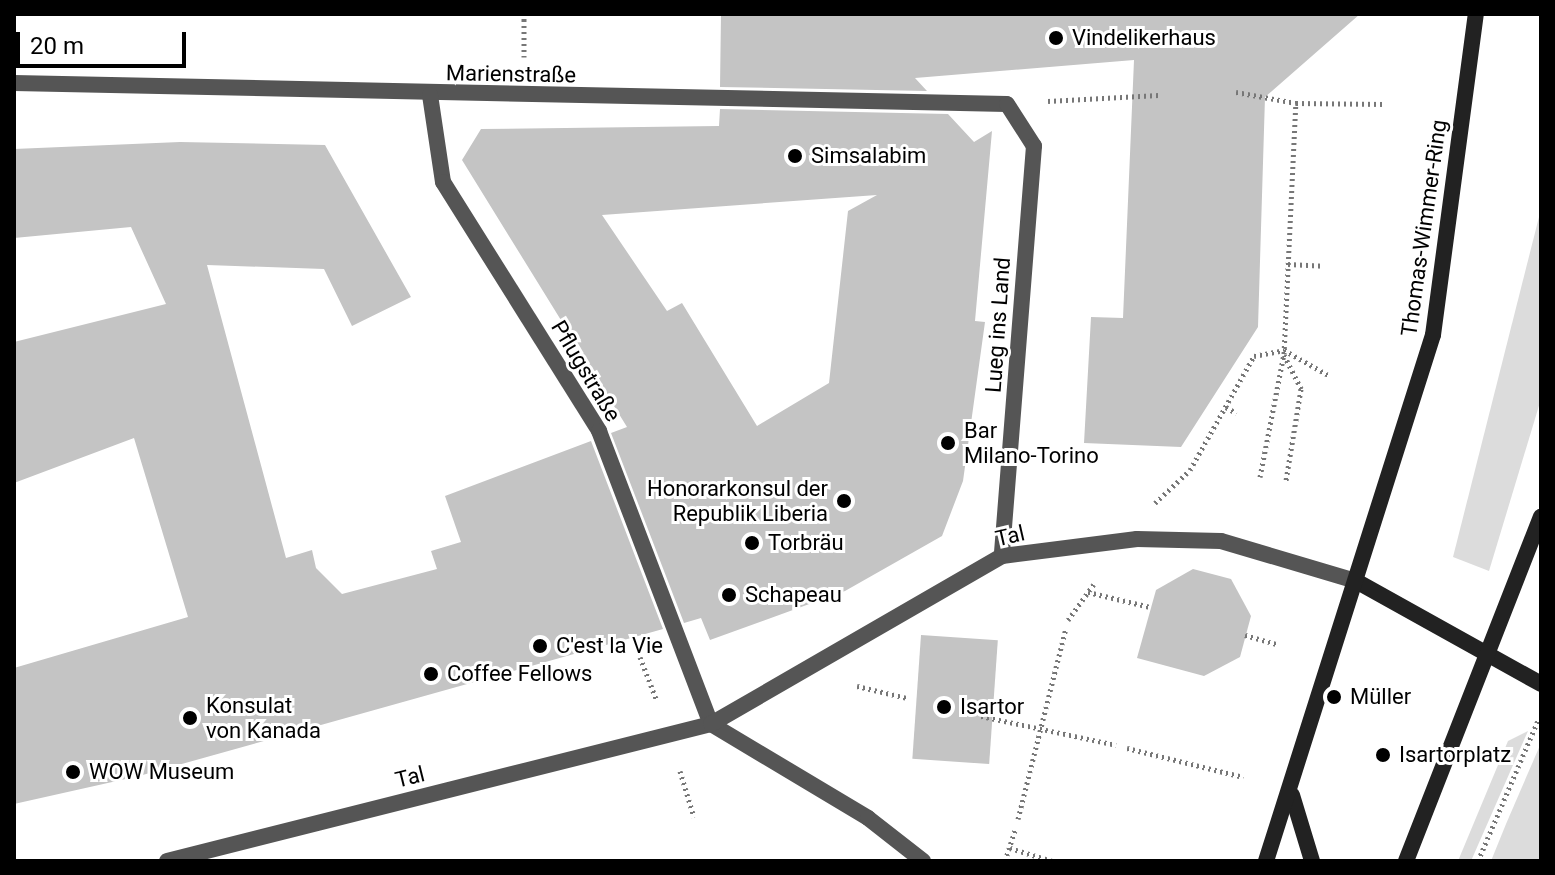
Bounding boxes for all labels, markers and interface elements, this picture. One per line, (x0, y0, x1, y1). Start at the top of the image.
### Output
scale bar (20, 16, 190, 66)
place label: Vindelikerhaus (1072, 25, 1216, 51)
marker: Vindelikerhaus (1047, 29, 1065, 47)
text: 20 m (30, 32, 84, 60)
street label: Marienstraße (446, 60, 576, 88)
street label: Thomas-Wimmer-Ring (1396, 118, 1452, 338)
place label: Simsalabim (811, 143, 926, 169)
marker: Simsalabim (786, 147, 804, 165)
street label: Lueg ins Land (980, 256, 1016, 394)
street label: Pflugstraße (546, 316, 626, 426)
place label: Bar Milano-Torino (964, 417, 1099, 468)
marker: Bar Milano-Torino (939, 434, 957, 452)
place label: Honorarkonsul der Republik Liberia (647, 475, 828, 526)
marker: Honorarkonsul der Republik Liberia (835, 492, 853, 510)
street label: Tal (993, 520, 1027, 552)
place label: Torbräu (768, 530, 844, 556)
marker: Torbräu (743, 534, 761, 552)
place label: Schapeau (745, 582, 842, 608)
marker: Schapeau (720, 586, 738, 604)
place label: C'est la Vie (556, 633, 663, 659)
marker: C'est la Vie (531, 637, 549, 655)
place label: Coffee Fellows (447, 661, 592, 687)
marker: Coffee Fellows (422, 665, 440, 683)
place label: Müller (1350, 684, 1411, 710)
marker: Müller (1325, 688, 1343, 706)
place label: Konsulat von Kanada (206, 692, 321, 744)
place label: Isartor (960, 694, 1024, 720)
marker: Isartor (935, 698, 953, 716)
marker: Konsulat von Kanada (181, 709, 199, 727)
place label: Isartorplatz (1399, 742, 1511, 768)
marker: Isartorplatz (1374, 746, 1392, 764)
place label: WOW Museum (89, 759, 234, 785)
street label: Tal (393, 761, 427, 793)
marker: WOW Museum (64, 763, 82, 781)

